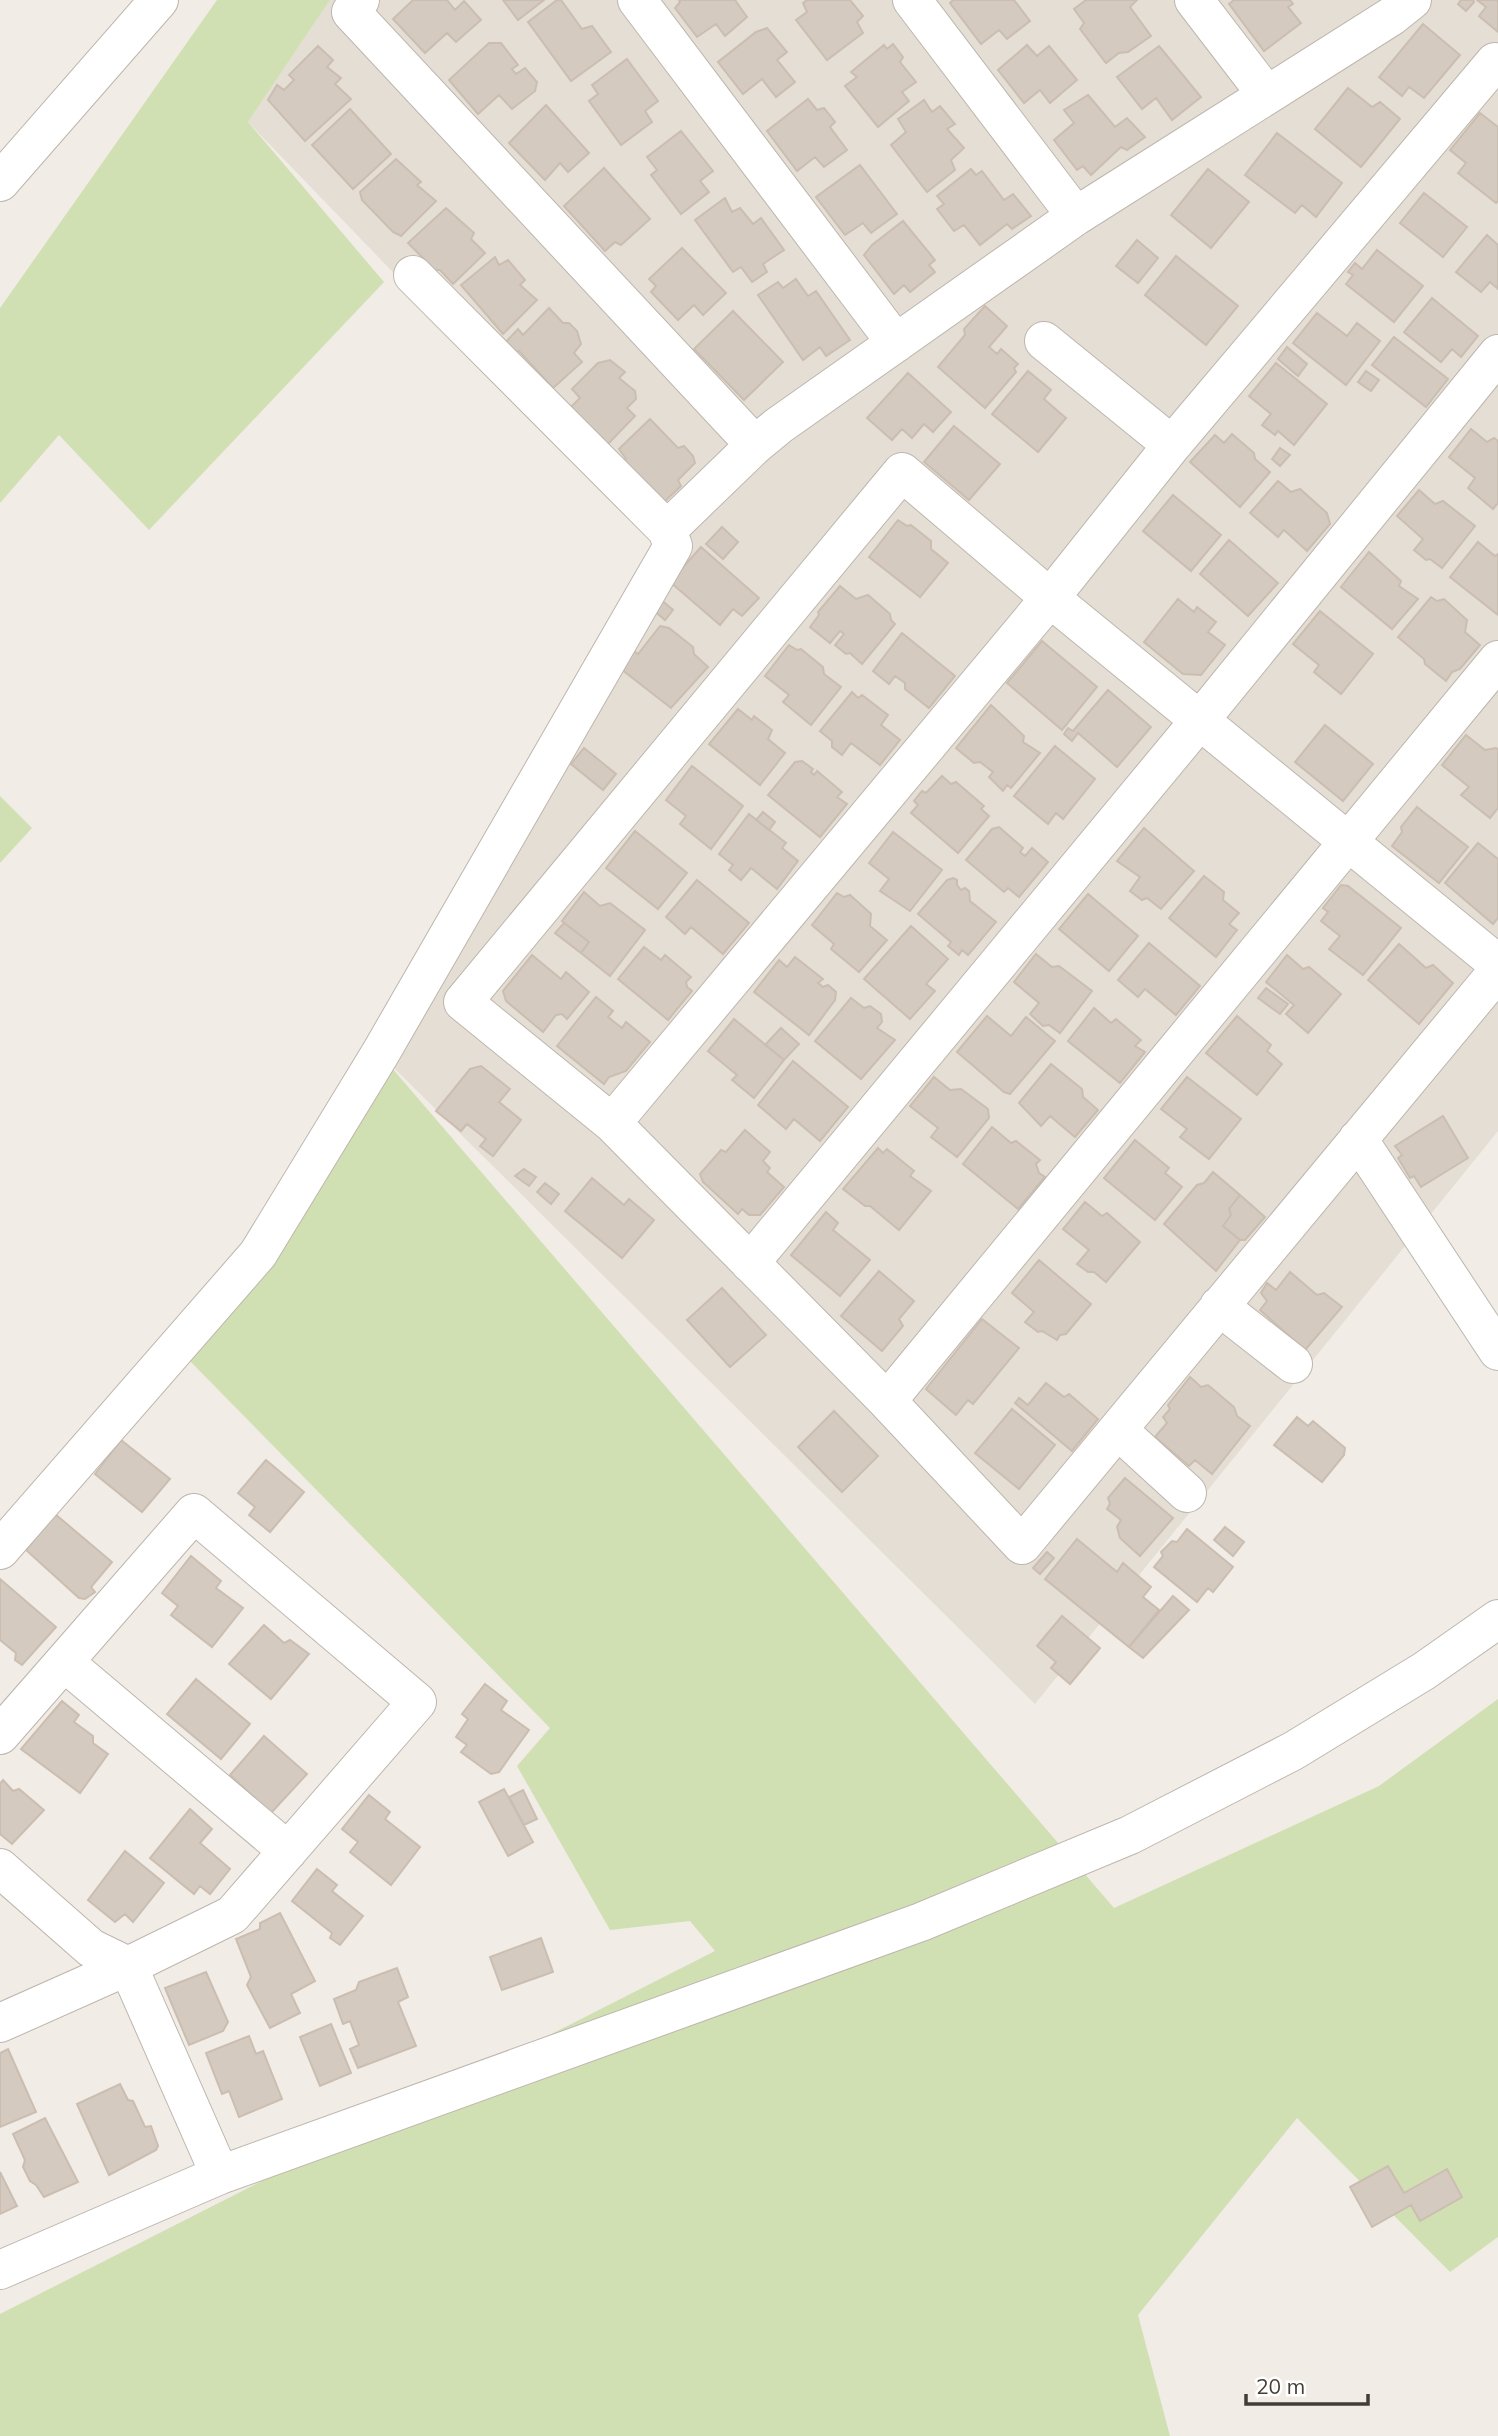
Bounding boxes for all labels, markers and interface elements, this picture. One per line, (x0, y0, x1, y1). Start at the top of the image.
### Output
scale bar (1246, 2362, 1368, 2406)
text: 20 m (1256, 2373, 1305, 2399)

